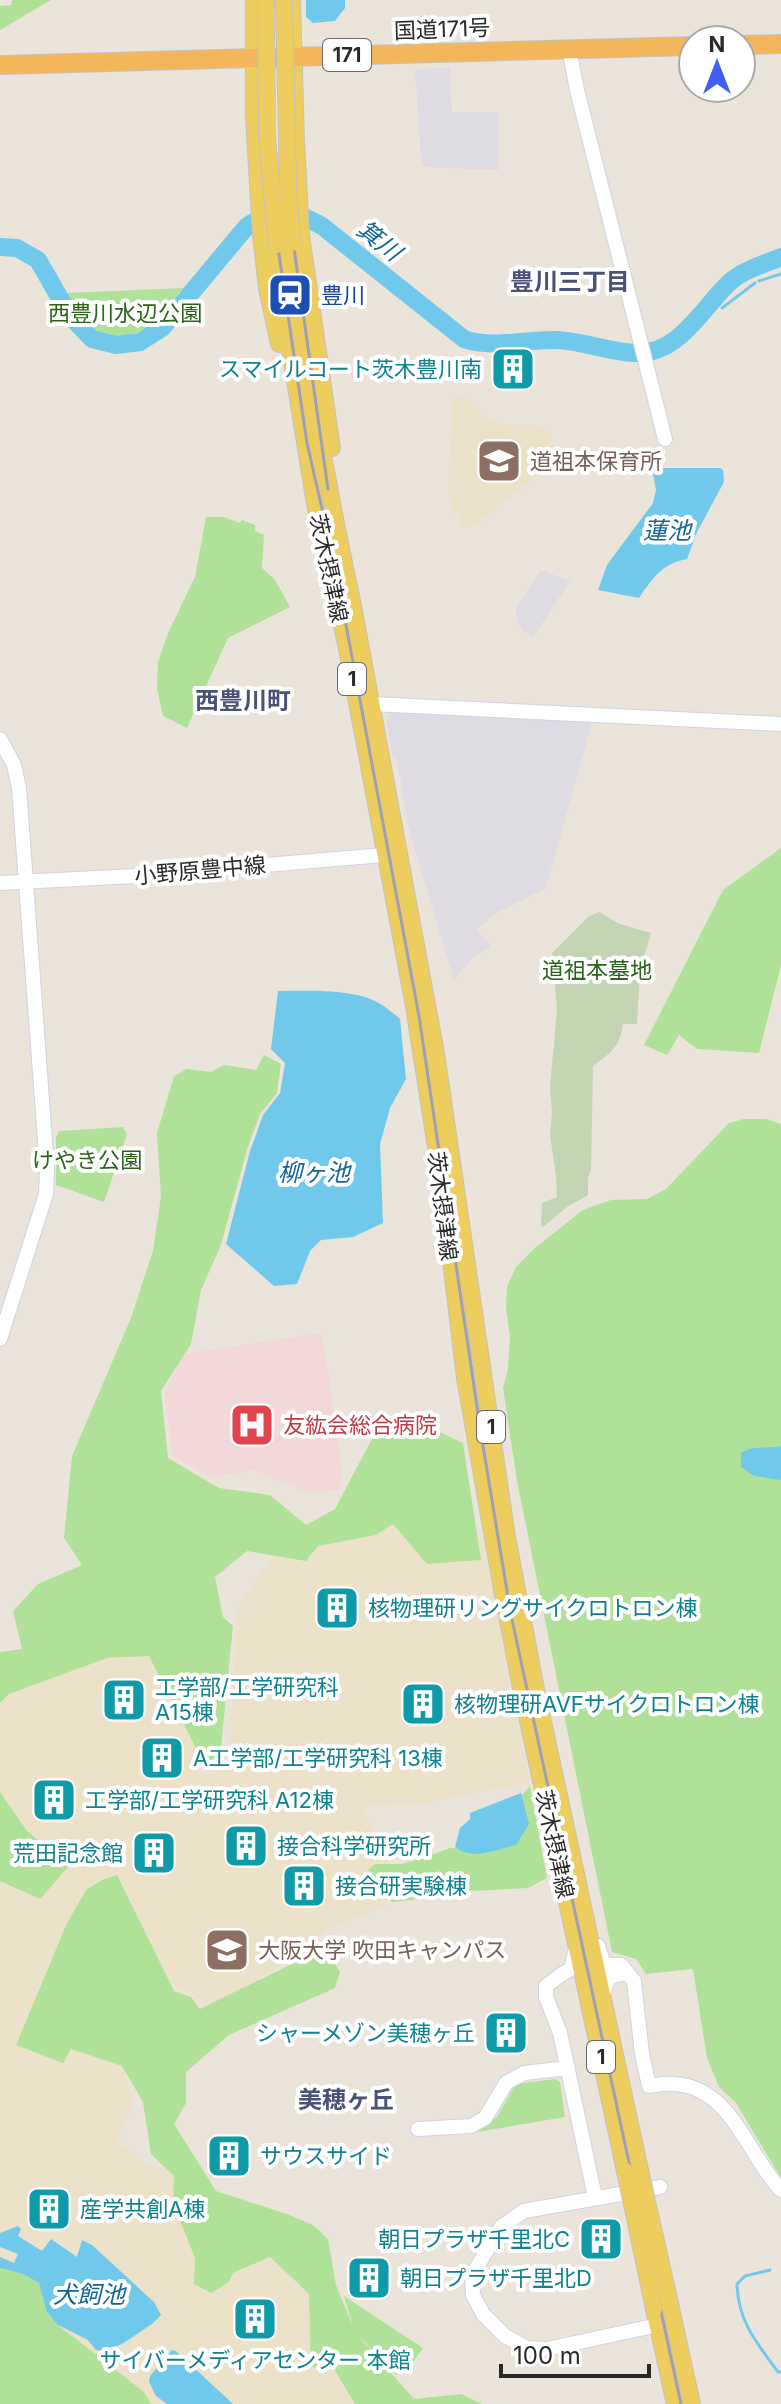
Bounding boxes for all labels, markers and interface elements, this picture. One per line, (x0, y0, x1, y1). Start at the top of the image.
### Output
street label: 国道171号 (393, 14, 491, 44)
north arrow (677, 24, 757, 104)
text: N (709, 31, 725, 57)
road number: 171 (323, 39, 371, 71)
water label: 箕川 (351, 214, 410, 269)
district label: 豊川三丁目 (510, 267, 630, 296)
station icon: 豊川 (266, 271, 314, 319)
place label: 豊川 (321, 282, 365, 308)
park label: 西豊川水辺公園 (48, 300, 202, 326)
building icon: スマイルコート茨木豊川南 (489, 345, 537, 393)
place label: スマイルコート茨木豊川南 (219, 356, 482, 382)
school or university icon: 道祖本保育所 (475, 437, 523, 485)
place label: 道祖本保育所 (530, 448, 662, 474)
street label: 茨木摂津線 (305, 511, 353, 625)
water label: 蓮池 (643, 516, 693, 545)
road number: 1 (338, 663, 366, 695)
district label: 西豊川町 (195, 686, 291, 715)
street label: 小野原豊中線 (133, 851, 267, 889)
park label: 道祖本墓地 (542, 957, 652, 983)
park label: けやき公園 (32, 1147, 142, 1173)
street label: 茨木摂津線 (423, 1150, 463, 1262)
water label: 柳ヶ池 (278, 1158, 352, 1187)
hospital icon: 友紘会総合病院 (228, 1401, 276, 1449)
road number: 1 (477, 1411, 505, 1443)
place label: 友紘会総合病院 (283, 1412, 437, 1438)
building icon: 核物理研リングサイクロトロン棟 (313, 1584, 361, 1632)
place label: 核物理研リングサイクロトロン棟 (368, 1595, 698, 1621)
place label: 工学部/工学研究科 A15棟 (155, 1674, 339, 1725)
building icon: 工学部/工学研究科 A15棟 (100, 1676, 148, 1724)
building icon: 核物理研AVFサイクロトロン棟 (399, 1680, 447, 1728)
place label: 核物理研AVFサイクロトロン棟 (454, 1691, 759, 1717)
building icon: A工学部/工学研究科 13棟 (138, 1734, 186, 1782)
place label: A工学部/工学研究科 13棟 (193, 1745, 443, 1771)
building icon: 工学部/工学研究科 A12棟 (30, 1776, 78, 1824)
place label: 工学部/工学研究科 A12棟 (85, 1787, 334, 1813)
street label: 茨木摂津線 (531, 1787, 579, 1901)
building icon: 接合科学研究所 (222, 1822, 270, 1870)
building icon: 荒田記念館 (130, 1829, 178, 1877)
place label: 接合科学研究所 (277, 1833, 431, 1859)
place label: 荒田記念館 (13, 1840, 123, 1866)
building icon: 接合研実験棟 (280, 1862, 328, 1910)
place label: 接合研実験棟 (335, 1873, 467, 1899)
school or university icon: 大阪大学 吹田キャンパス (203, 1926, 251, 1974)
place label: 大阪大学 吹田キャンパス (258, 1937, 506, 1963)
building icon: シャーメゾン美穂ヶ丘 (482, 2009, 530, 2057)
place label: シャーメゾン美穂ヶ丘 (256, 2020, 475, 2046)
road number: 1 (587, 2041, 615, 2073)
district label: 美穂ヶ丘 (298, 2085, 394, 2114)
building icon: サウスサイド (205, 2132, 253, 2180)
place label: サウスサイド (260, 2143, 392, 2169)
building icon: 産学共創A棟 (25, 2185, 73, 2233)
place label: 産学共創A棟 (80, 2196, 205, 2222)
building icon: 朝日プラザ千里北C (577, 2215, 625, 2263)
place label: 朝日プラザ千里北C (378, 2226, 570, 2252)
building icon: 朝日プラザ千里北D (345, 2254, 393, 2302)
place label: 朝日プラザ千里北D (400, 2265, 592, 2291)
water label: 犬飼池 (53, 2280, 127, 2309)
building icon: サイバーメディアセンター 本館 (231, 2295, 279, 2343)
scale bar (501, 2328, 649, 2378)
text: 100 m (513, 2341, 581, 2370)
place label: サイバーメディアセンター 本館 (100, 2347, 410, 2373)

